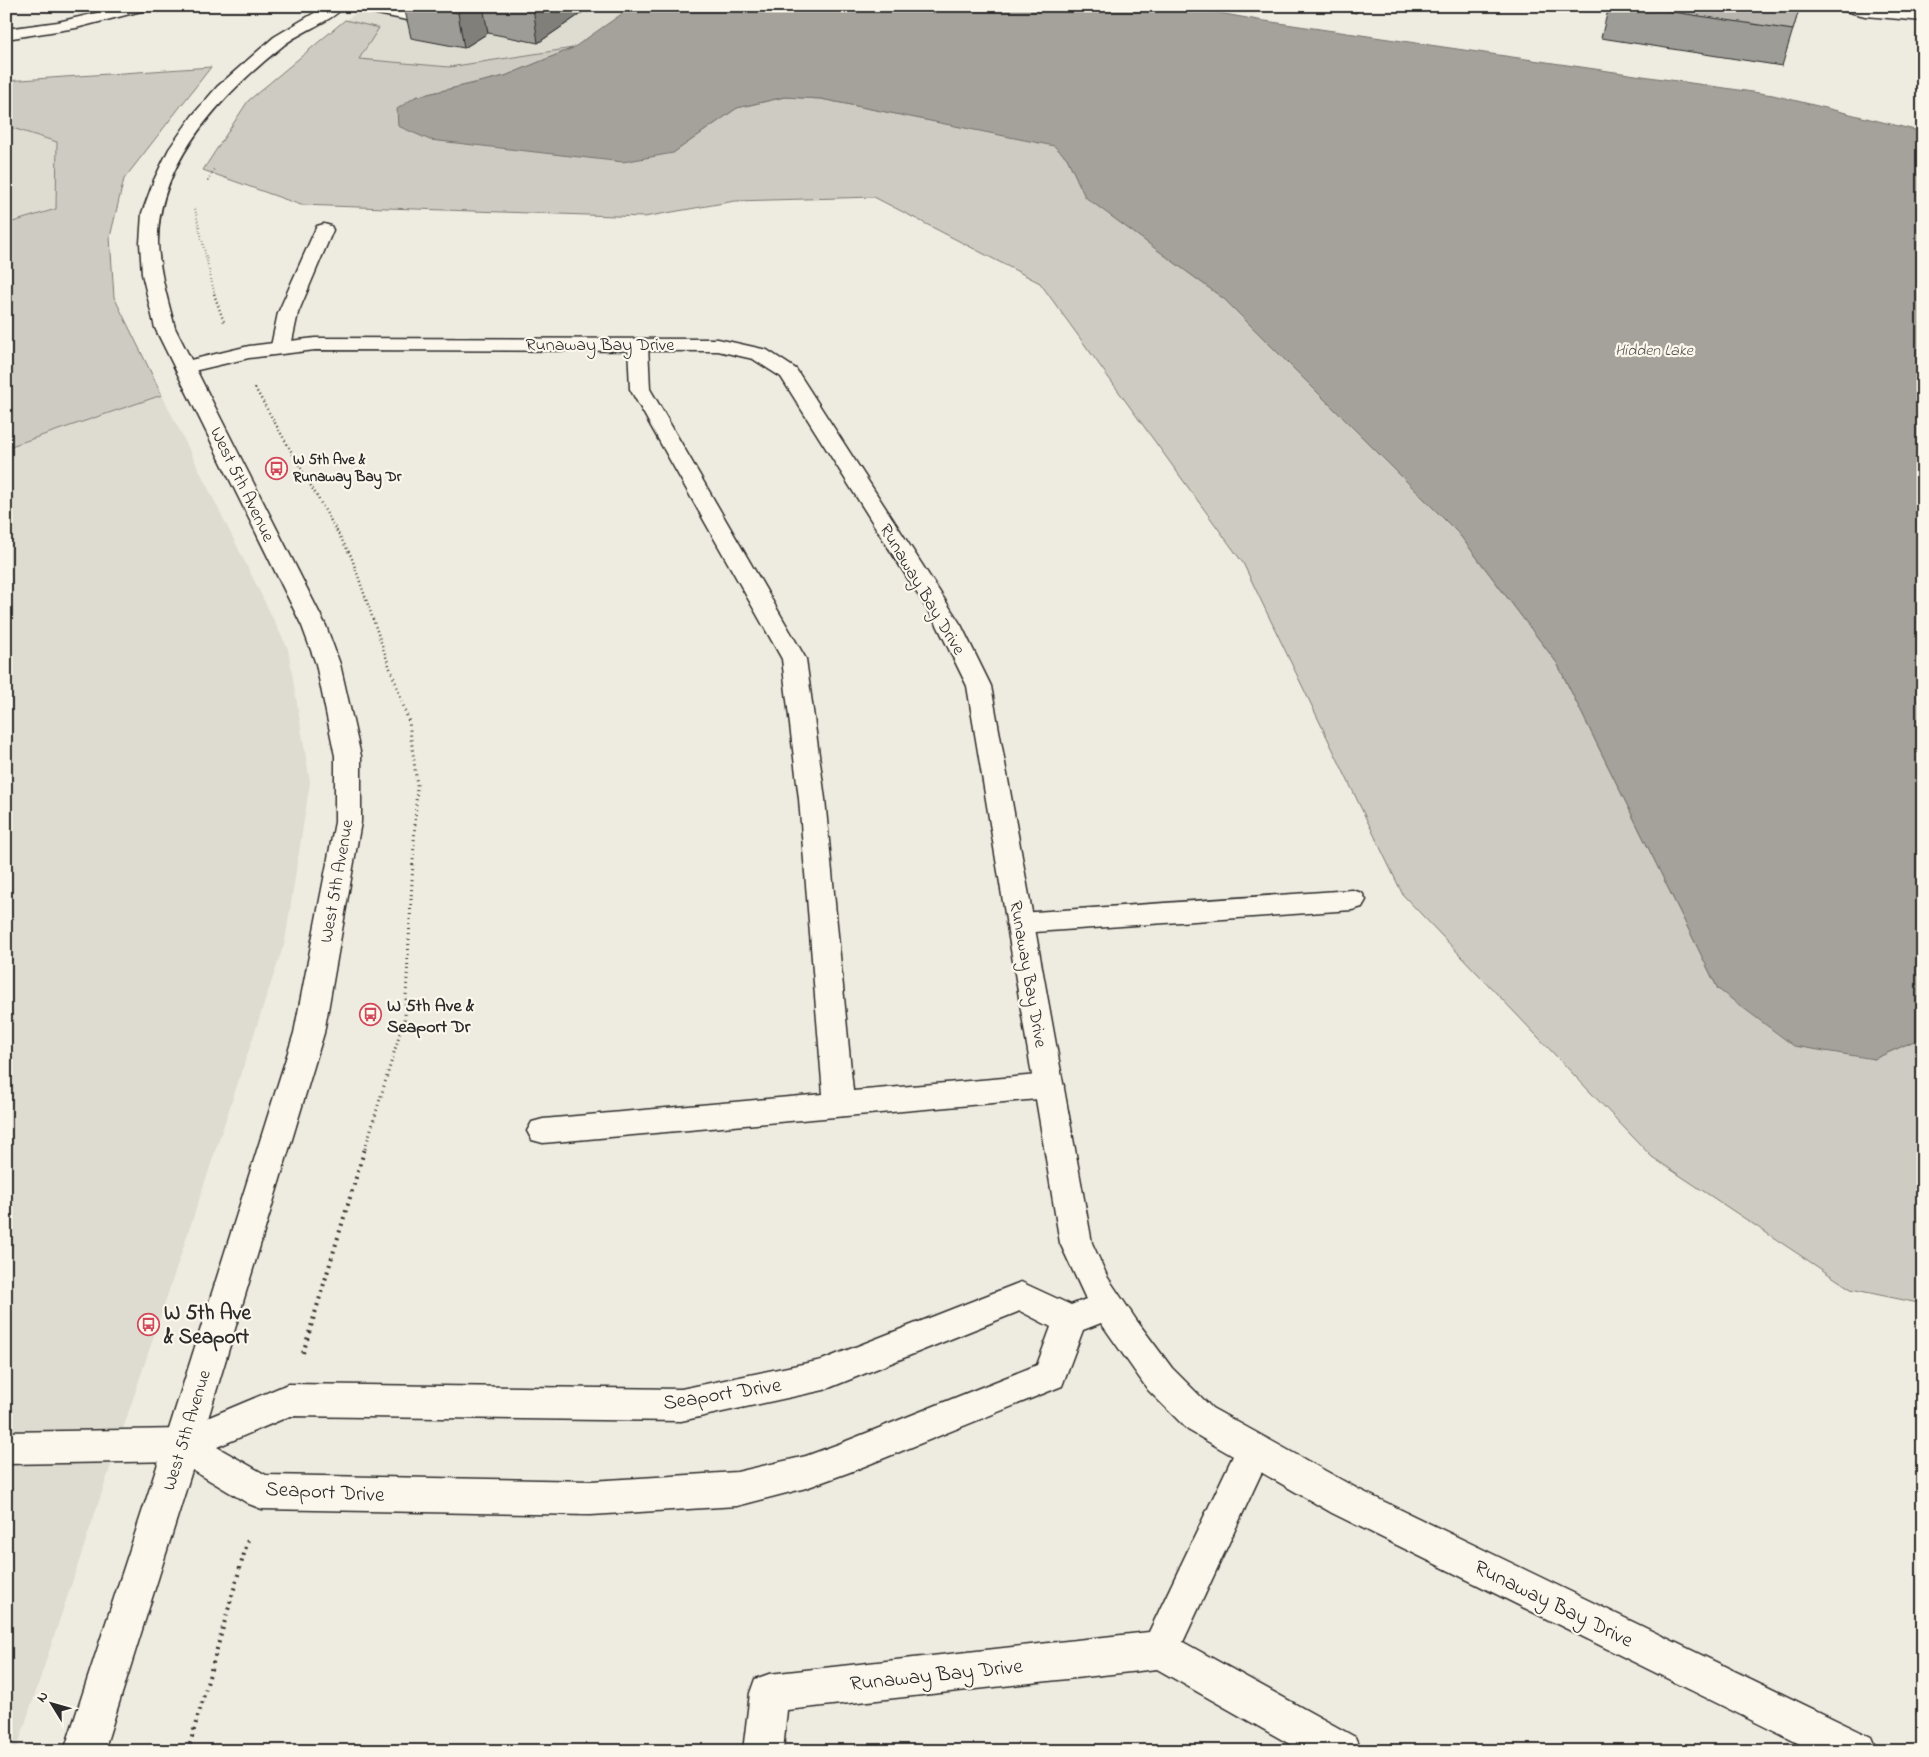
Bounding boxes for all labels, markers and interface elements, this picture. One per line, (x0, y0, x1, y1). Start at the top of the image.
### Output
street label: Runaway Bay Drive (526, 333, 675, 359)
water label: Hidden Lake (1615, 339, 1694, 363)
street label: West 5th Avenue (202, 423, 281, 548)
place label: W 5th Ave & Runaway Bay Dr (292, 449, 402, 490)
bus stop icon: W 5th Ave & Runaway Bay Dr (265, 456, 289, 480)
street label: Runaway Bay Drive (872, 520, 971, 661)
street label: West 5th Avenue (314, 817, 362, 945)
street label: Runaway Bay Drive (1001, 899, 1053, 1051)
place label: W 5th Ave & Seaport Dr (387, 994, 475, 1041)
bus stop icon: W 5th Ave & Seaport Dr (359, 1003, 383, 1027)
place label: W 5th Ave & Seaport (163, 1299, 251, 1353)
bus stop icon: W 5th Ave & Seaport (136, 1312, 160, 1336)
street label: West 5th Avenue (157, 1366, 219, 1494)
street label: Seaport Drive (661, 1371, 784, 1419)
street label: Seaport Drive (265, 1475, 386, 1511)
street label: Runaway Bay Drive (1468, 1553, 1638, 1658)
street label: Runaway Bay Drive (848, 1652, 1025, 1702)
north arrow (28, 1680, 78, 1730)
text: N (32, 1687, 54, 1707)

